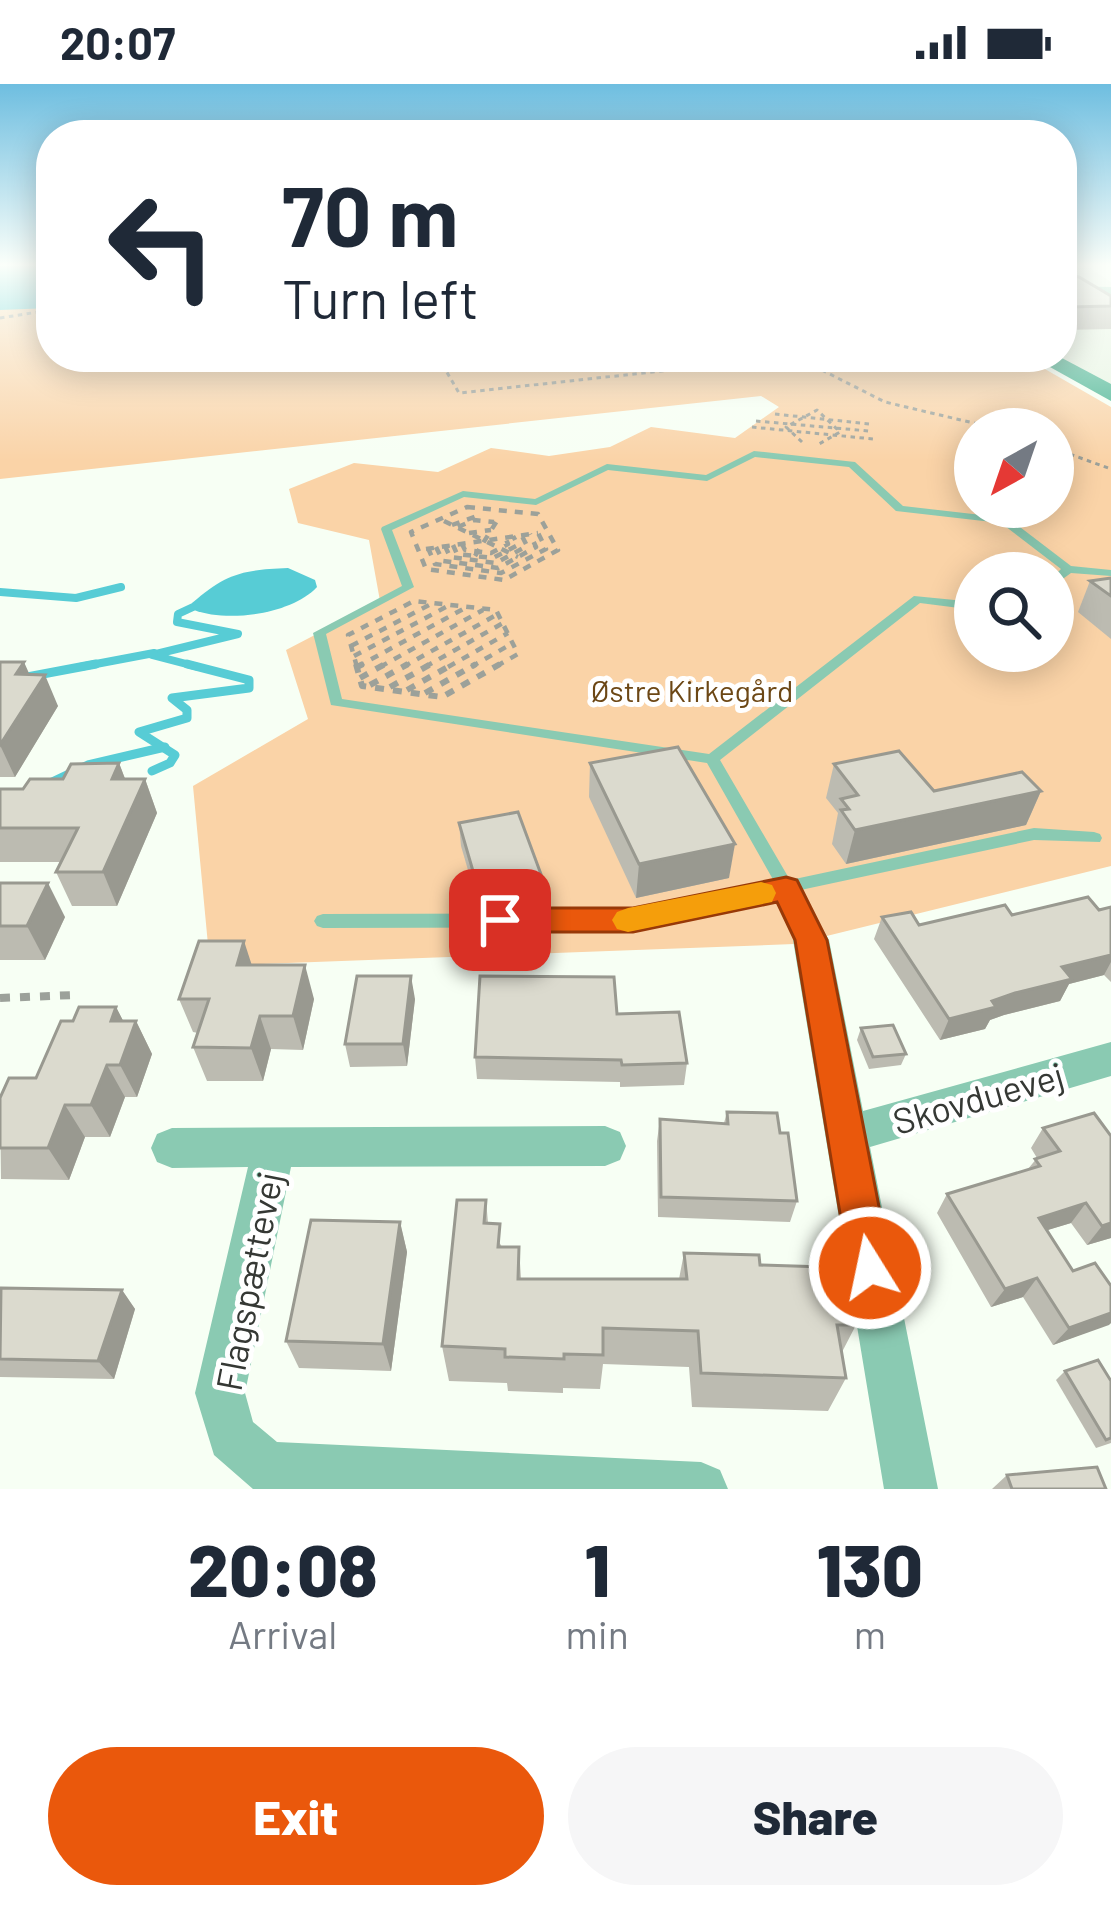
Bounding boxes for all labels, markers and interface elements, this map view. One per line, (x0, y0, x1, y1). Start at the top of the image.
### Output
text: 20:07 (60, 15, 175, 69)
text: 70 m (282, 163, 458, 264)
icon: left (84, 168, 240, 324)
text: Turn left (282, 265, 479, 330)
north arrow (954, 408, 1074, 528)
map controls (954, 408, 1074, 672)
button: search (954, 552, 1074, 672)
park label: Østre Kirkegård (591, 672, 793, 708)
pin (449, 869, 551, 971)
icon: arrive (467, 887, 533, 953)
street label: Skovduevej (888, 1052, 1068, 1142)
street label: Flagspættevej (206, 1168, 290, 1394)
position arrow (807, 1205, 933, 1331)
text: 20:08 (188, 1525, 378, 1611)
text: 1 (584, 1525, 610, 1611)
text: 130 (817, 1525, 923, 1611)
text: Arrival (228, 1610, 337, 1657)
text: min (566, 1610, 629, 1657)
text: m (854, 1610, 886, 1657)
button: Exit (48, 1747, 544, 1885)
button: Share (568, 1747, 1063, 1885)

